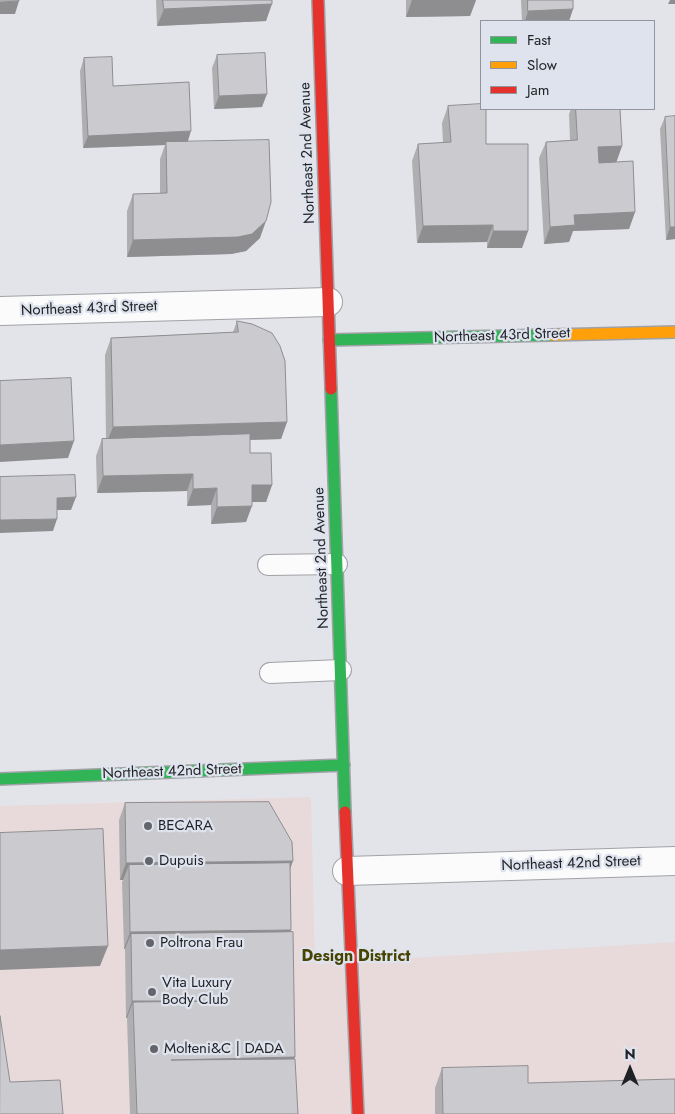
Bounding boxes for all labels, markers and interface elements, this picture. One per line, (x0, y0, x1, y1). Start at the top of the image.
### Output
legend (480, 20, 655, 110)
text: Fast (527, 29, 551, 51)
text: Slow (527, 54, 557, 76)
text: Jam (527, 79, 550, 101)
street label: Northeast 2nd Avenue (297, 82, 319, 224)
street label: Northeast 43rd Street (21, 298, 157, 320)
street label: Northeast 43rd Street (434, 325, 570, 347)
street label: Northeast 2nd Avenue (311, 487, 333, 629)
street label: Northeast 42nd Street (102, 761, 242, 783)
place label: BECARA (158, 817, 213, 835)
marker: BECARA (142, 820, 154, 832)
place label: Dupuis (159, 852, 203, 870)
street label: Northeast 42nd Street (501, 853, 641, 875)
marker: Dupuis (143, 855, 155, 867)
place label: Poltrona Frau (160, 934, 243, 952)
marker: Poltrona Frau (144, 937, 156, 949)
district label: Design District (302, 947, 410, 967)
place label: Vita Luxury Body Club (162, 974, 232, 1009)
marker: Vita Luxury Body Club (146, 986, 158, 998)
place label: Molteni&C | DADA (164, 1040, 284, 1058)
marker: Molteni&C | DADA (148, 1043, 160, 1055)
north arrow (605, 1044, 655, 1094)
text: N (624, 1044, 636, 1064)

